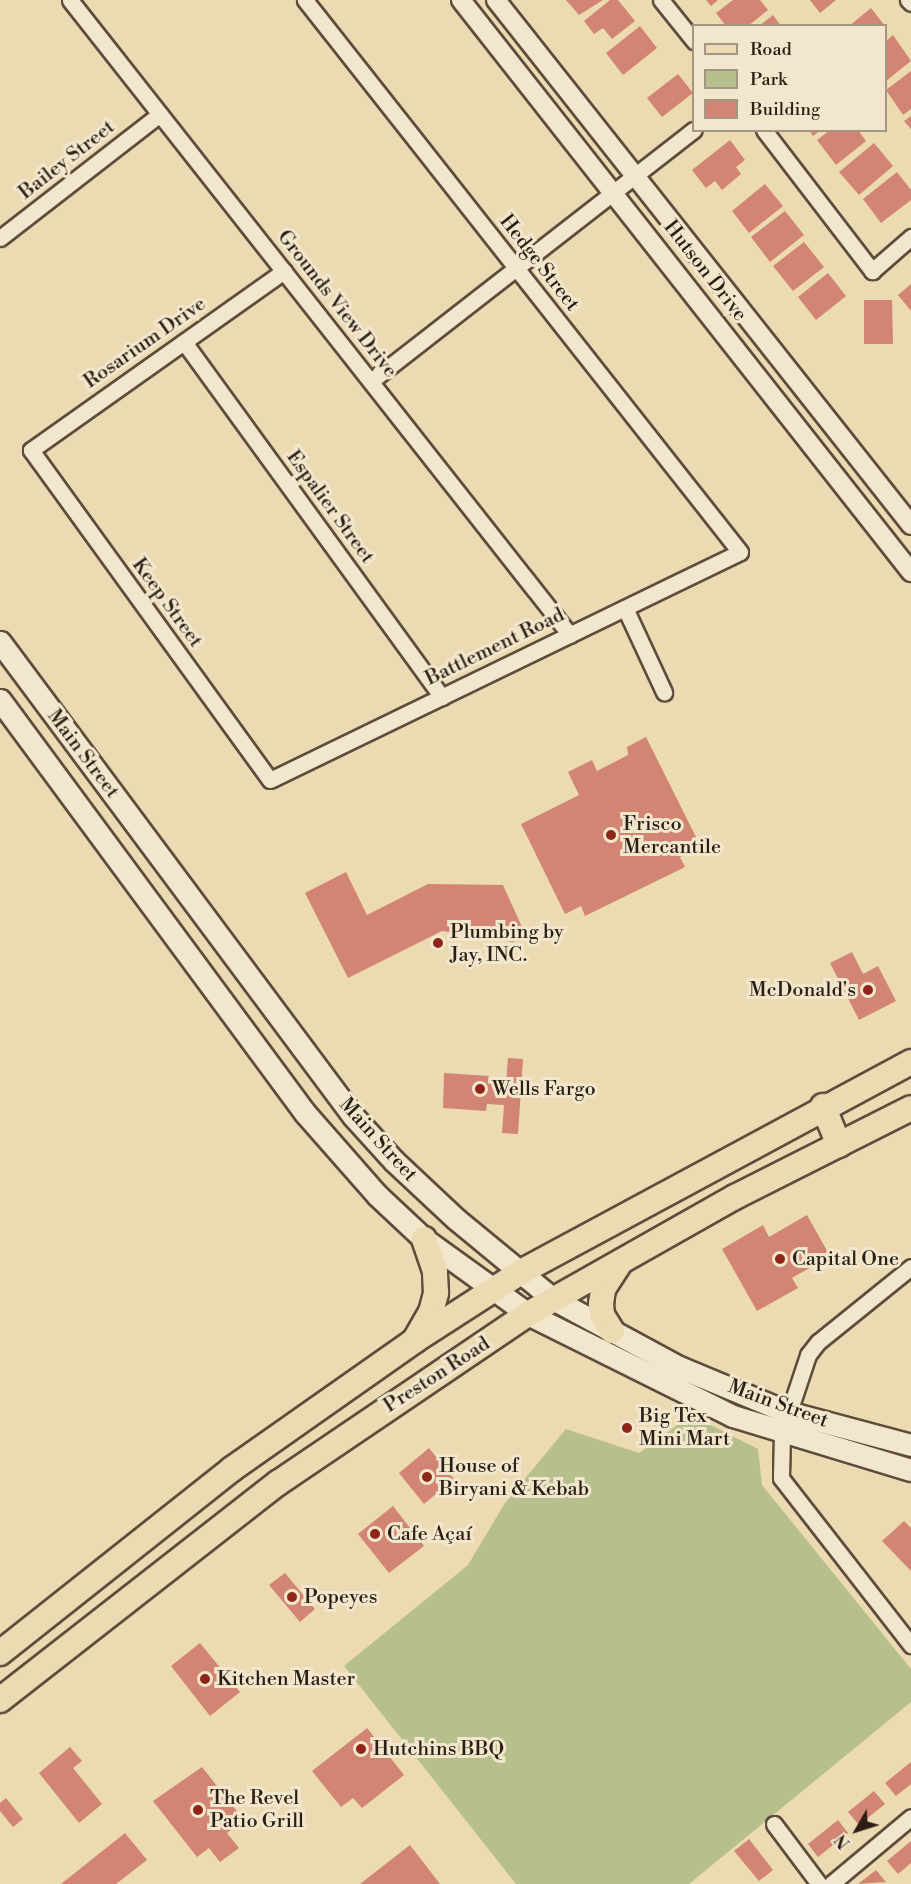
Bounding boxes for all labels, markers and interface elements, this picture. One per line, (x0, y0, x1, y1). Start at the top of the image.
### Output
legend (692, 24, 887, 132)
text: Road (750, 38, 792, 61)
text: Park (750, 68, 787, 91)
text: Building (750, 98, 820, 121)
street label: Bailey Street (14, 115, 120, 205)
street label: Hedge Street (494, 210, 584, 316)
street label: Hutson Drive (658, 216, 752, 326)
street label: Grounds View Drive (272, 225, 402, 383)
street label: Rosarium Drive (79, 292, 211, 394)
street label: Espalier Street (281, 446, 379, 568)
street label: Keep Street (127, 554, 207, 652)
street label: Battlement Road (422, 603, 568, 691)
street label: Main Street (42, 705, 124, 803)
place label: Frisco Mercantile (623, 812, 721, 859)
marker: Frisco Mercantile (604, 828, 618, 842)
place label: Plumbing by Jay, INC. (450, 920, 564, 967)
marker: Plumbing by Jay, INC. (431, 936, 445, 950)
place label: McDonald's (749, 978, 856, 1002)
marker: McDonald's (861, 983, 875, 997)
place label: Wells Fargo (492, 1077, 596, 1101)
marker: Wells Fargo (473, 1082, 487, 1096)
street label: Main Street (334, 1093, 422, 1187)
place label: Capital One (792, 1247, 899, 1271)
marker: Capital One (773, 1252, 787, 1266)
street label: Preston Road (379, 1332, 495, 1418)
street label: Main Street (725, 1375, 831, 1433)
place label: Big Tex Mini Mart (639, 1404, 730, 1451)
marker: Big Tex Mini Mart (620, 1421, 634, 1435)
place label: House of Biryani & Kebab (439, 1454, 589, 1501)
marker: House of Biryani & Kebab (420, 1470, 434, 1484)
place label: Cafe Açaí (387, 1522, 472, 1546)
marker: Cafe Açaí (368, 1527, 382, 1541)
place label: Popeyes (304, 1585, 377, 1609)
marker: Popeyes (285, 1590, 299, 1604)
place label: Kitchen Master (217, 1667, 355, 1691)
marker: Kitchen Master (198, 1672, 212, 1686)
place label: Hutchins BBQ (373, 1737, 504, 1761)
marker: Hutchins BBQ (354, 1742, 368, 1756)
place label: The Revel Patio Grill (210, 1786, 304, 1833)
north arrow (827, 1800, 887, 1860)
marker: The Revel Patio Grill (191, 1803, 205, 1817)
text: N (831, 1830, 855, 1853)

